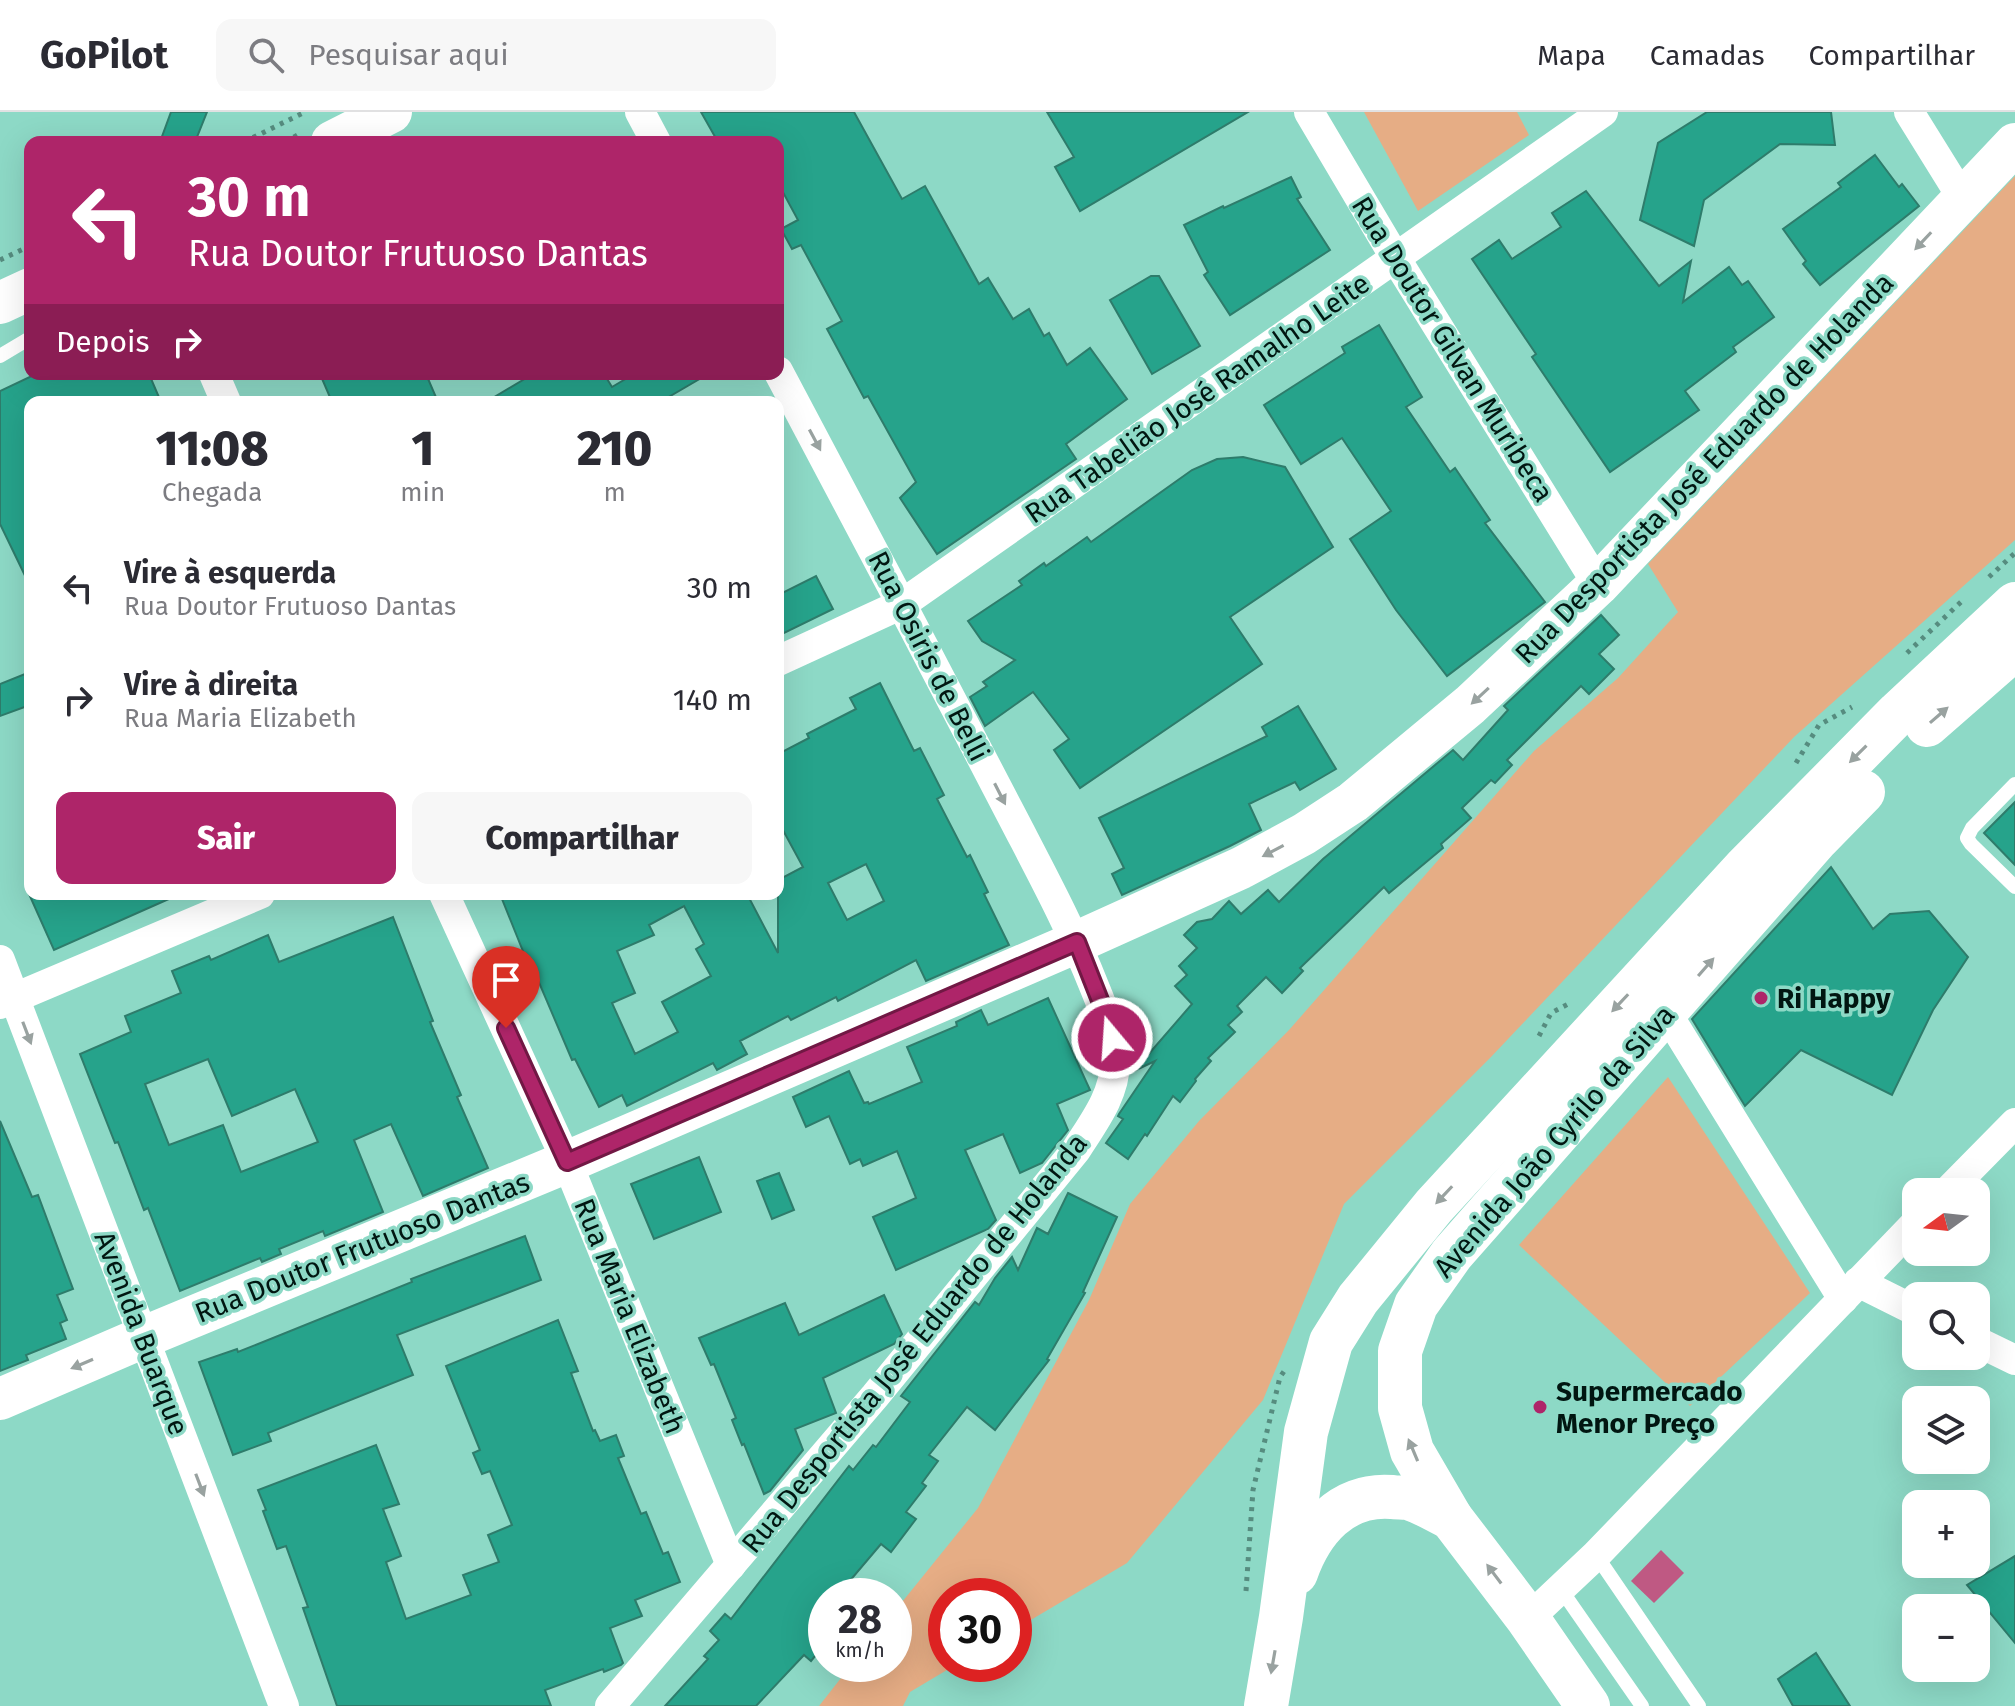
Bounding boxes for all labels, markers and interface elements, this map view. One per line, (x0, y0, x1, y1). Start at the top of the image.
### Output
search box (216, 19, 776, 91)
text: GoPilot (40, 32, 168, 78)
icon: search (244, 33, 288, 77)
text: Pesquisar aqui (308, 37, 509, 73)
text: Mapa (1537, 39, 1606, 72)
text: Camadas (1650, 39, 1764, 72)
text: Compartilhar (1808, 39, 1975, 72)
text: 30 m (188, 164, 310, 231)
icon: left (56, 168, 160, 272)
street label: Rua Doutor Gilvan Muribeca (1345, 191, 1560, 508)
one-way arrow (1915, 231, 1933, 250)
text: Rua Doutor Frutuoso Dantas (188, 232, 648, 276)
street label: Rua Desportista José Eduardo de Holanda (1508, 266, 1900, 670)
street label: Rua Tabelião José Ramalho Leite (1019, 267, 1376, 530)
icon: right (165, 320, 209, 364)
text: Depois (56, 324, 149, 360)
text: 11:08 (156, 420, 269, 478)
text: 1 (411, 420, 434, 478)
text: 210 (577, 420, 652, 478)
one-way arrow (808, 428, 821, 451)
text: Chegada (162, 477, 262, 508)
text: min (400, 477, 445, 508)
text: m (603, 477, 626, 508)
street label: Rua Osiris de Belli (861, 546, 996, 767)
text: Vire à esquerda (124, 555, 336, 591)
icon: left (56, 566, 100, 610)
text: 30 m (687, 570, 752, 606)
text: Rua Doutor Frutuoso Dantas (124, 591, 456, 622)
text: Vire à direita (124, 667, 298, 703)
icon: right (56, 678, 100, 722)
text: 140 m (673, 682, 752, 718)
one-way arrow (1471, 686, 1490, 704)
text: Rua Maria Elizabeth (124, 703, 357, 734)
one-way arrow (1930, 706, 1949, 724)
one-way arrow (1849, 744, 1867, 763)
one-way arrow (994, 782, 1007, 805)
button: Sair (56, 792, 396, 884)
button: Compartilhar (412, 792, 752, 884)
one-way arrow (1261, 845, 1284, 858)
pin (472, 946, 540, 1028)
one-way arrow (1696, 957, 1714, 976)
icon: arrive (484, 958, 528, 1002)
place label: Ri Happy (1777, 982, 1891, 1015)
marker: Ri Happy (1752, 989, 1770, 1007)
one-way arrow (1612, 994, 1630, 1013)
position arrow (1070, 996, 1154, 1080)
street label: Avenida João Cyrilo da Silva (1427, 998, 1682, 1284)
one-way arrow (21, 1021, 34, 1045)
street label: Rua Desportista José Eduardo de Holanda (735, 1127, 1094, 1560)
street label: Rua Doutor Frutuoso Dantas (190, 1165, 534, 1330)
north arrow (1902, 1178, 1990, 1266)
map controls (1902, 1178, 1990, 1682)
one-way arrow (1436, 1185, 1454, 1204)
street label: Rua Maria Elizabeth (567, 1194, 692, 1439)
street label: Avenida Buarque (88, 1227, 196, 1440)
button: search (1902, 1282, 1990, 1370)
one-way arrow (70, 1357, 93, 1370)
place label: Supermercado Menor Preço (1556, 1375, 1743, 1440)
button: layers (1902, 1386, 1990, 1474)
marker: Supermercado Menor Preço (1531, 1398, 1549, 1416)
one-way arrow (1406, 1438, 1419, 1462)
one-way arrow (194, 1473, 207, 1497)
button: + (1902, 1490, 1990, 1578)
one-way arrow (1486, 1564, 1502, 1585)
speed limit sign: 30 (928, 1578, 1032, 1682)
button: − (1902, 1594, 1990, 1682)
text: 28 (838, 1596, 882, 1644)
text: km/h (835, 1638, 885, 1662)
one-way arrow (1267, 1649, 1279, 1674)

